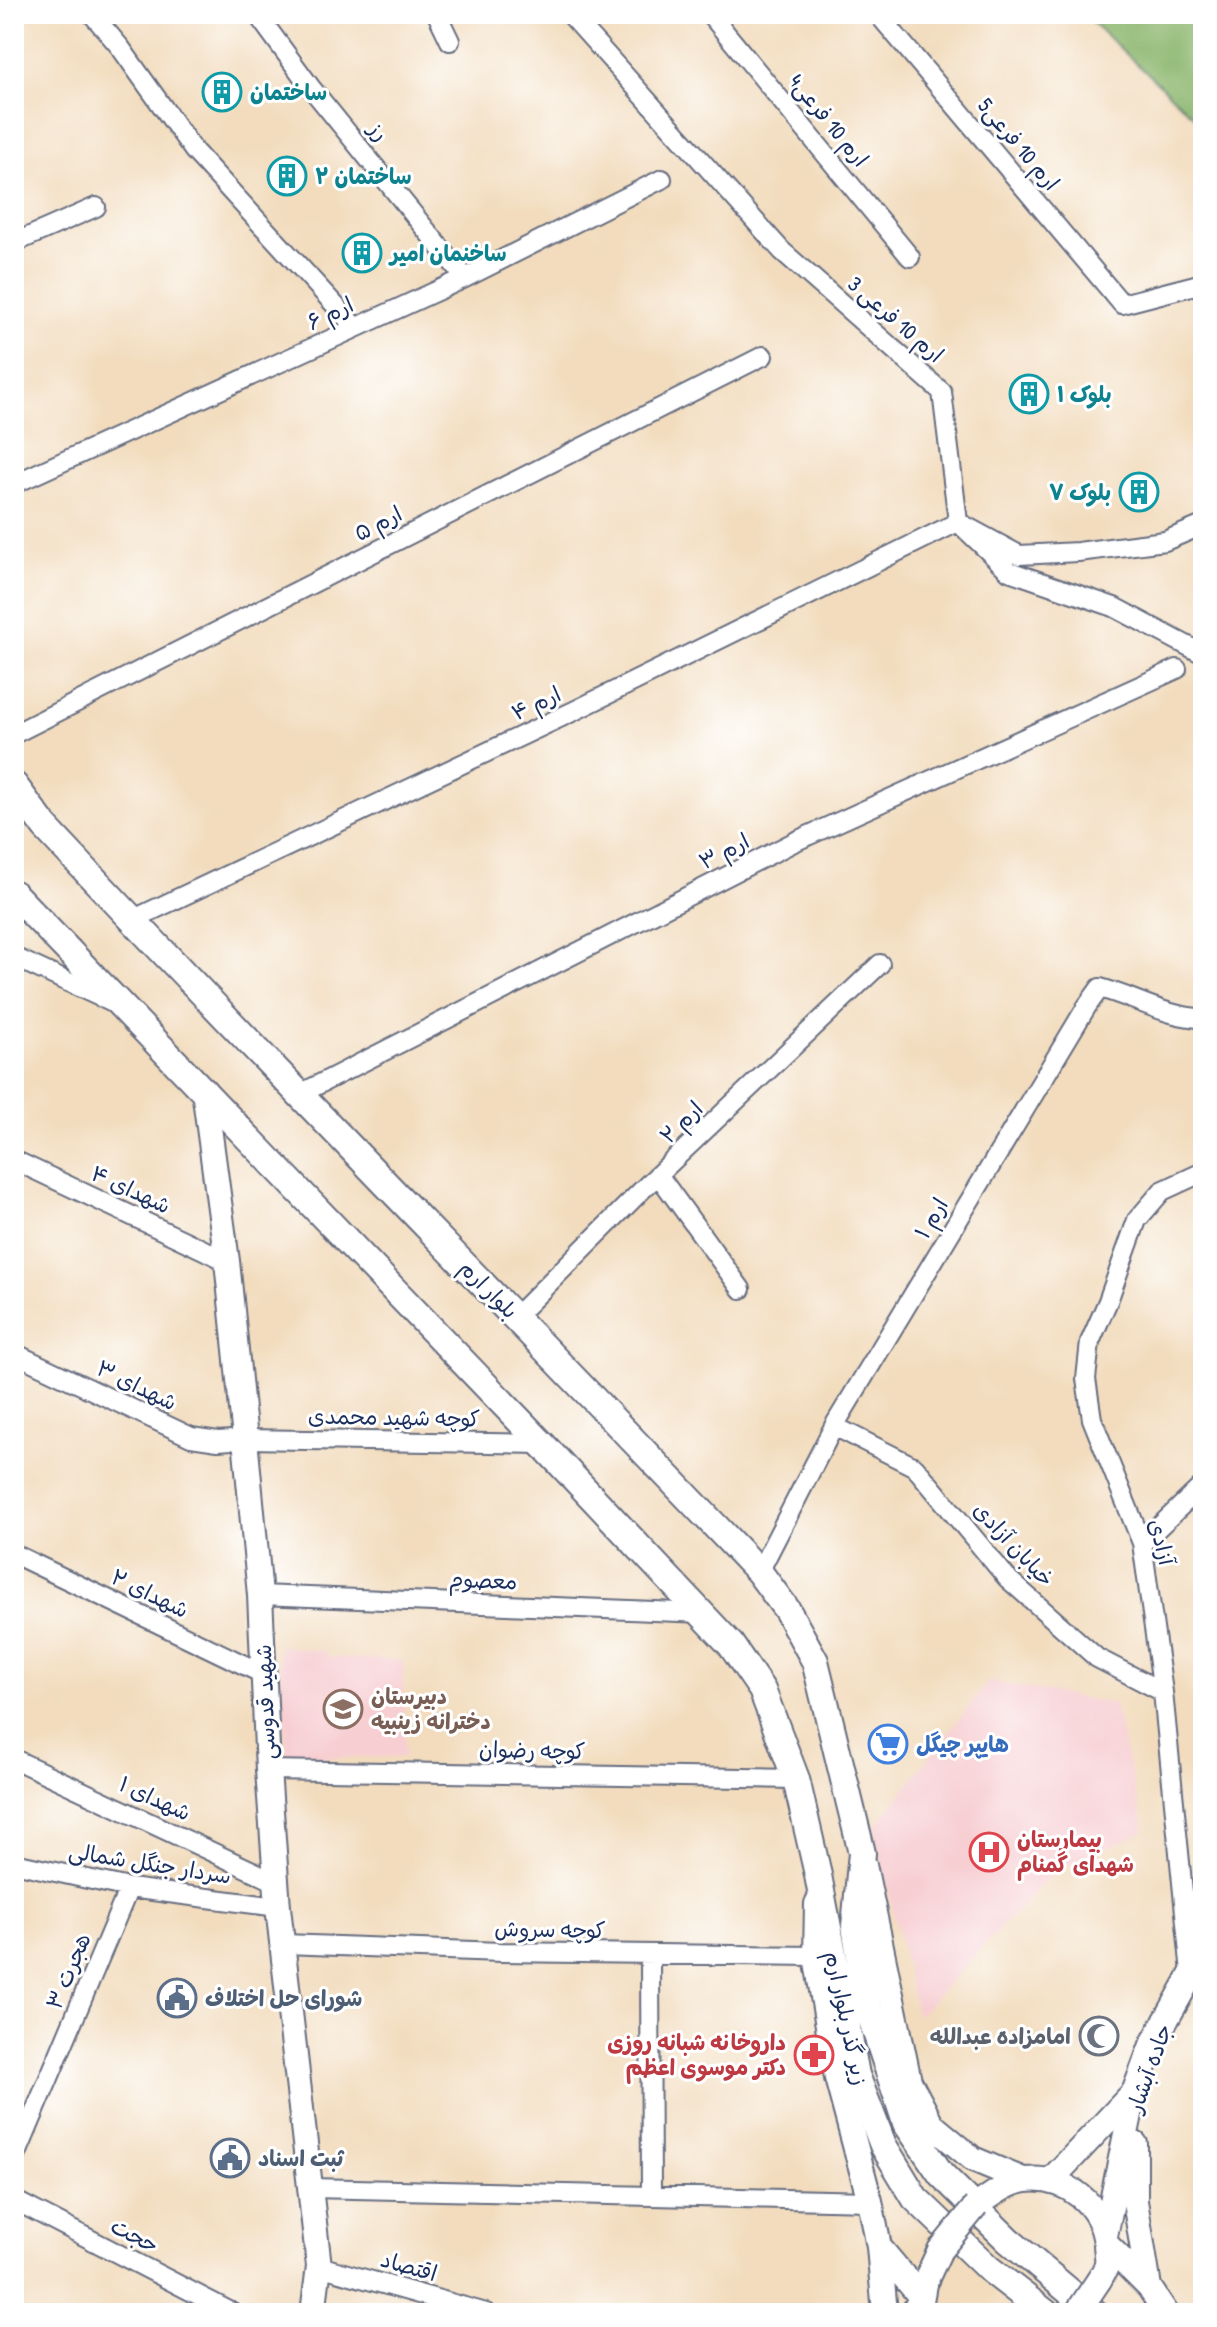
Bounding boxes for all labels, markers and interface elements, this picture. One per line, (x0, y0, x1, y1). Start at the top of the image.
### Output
street label: ارم 10 فرعی4 (781, 67, 876, 174)
building icon: ساختمان (201, 71, 243, 113)
place label: ساختمان (250, 77, 327, 107)
street label: ارم 10 فرعی5 (970, 91, 1067, 198)
street label: رز (361, 113, 396, 147)
building icon: ساختمان ۲ (266, 155, 308, 197)
place label: ساختمان ۲ (315, 161, 412, 191)
building icon: ساخنمان امیر (341, 232, 383, 274)
place label: ساخنمان امیر (388, 238, 507, 268)
street label: ارم 10 فرعی 3 (840, 269, 950, 371)
street label: ارم ۶ (302, 289, 359, 339)
building icon: بلوک ۱ (1008, 373, 1050, 415)
place label: بلوک ۱ (1057, 379, 1112, 409)
building icon: بلوک ۷ (1118, 471, 1160, 513)
place label: بلوک ۷ (1048, 477, 1111, 507)
street label: ارم ۵ (349, 498, 408, 550)
street label: ارم ۴ (506, 679, 566, 729)
street label: ارم ۳ (694, 826, 755, 878)
street label: ارم ۲ (653, 1094, 711, 1151)
street label: شهدای ۴ (86, 1158, 176, 1220)
street label: ارم ۱ (907, 1192, 957, 1245)
street label: بلوار ارم (452, 1253, 525, 1326)
street label: شهدای ۳ (92, 1353, 182, 1417)
street label: کوچه شهید محمدی (308, 1400, 480, 1434)
street label: خیابان آزادی (967, 1495, 1061, 1593)
street label: آزادی (1142, 1516, 1183, 1570)
street label: شهدای ۲ (106, 1561, 194, 1625)
street label: معصوم (448, 1564, 518, 1599)
street label: شهید قدوسی (248, 1644, 282, 1760)
place label: دبیرستان دخترانه زینبیه (371, 1681, 491, 1736)
school or university icon: دبیرستان دخترانه زینبیه (322, 1688, 364, 1730)
supermarket icon: هایپر چیگل (867, 1723, 909, 1765)
place label: هایپر چیگل (916, 1729, 1009, 1759)
street label: کوچه رضوان (479, 1734, 585, 1766)
street label: شهدای ۱ (114, 1768, 196, 1828)
place label: بیمارستان شهدای گمنام (1017, 1824, 1134, 1881)
hospital icon: بیمارستان شهدای گمنام (968, 1831, 1010, 1873)
street label: سردار جنگل شمالی (67, 1835, 233, 1891)
street label: کوچه سروش (494, 1913, 606, 1945)
street label: هجرت ۳ (39, 1928, 97, 2014)
street label: زیر گذر بلوار ارم (816, 1948, 876, 2088)
public building icon: شورای حل اختلاف (156, 1977, 198, 2019)
place label: شورای حل اختلاف (205, 1983, 362, 2013)
mosque icon: امامزاده عبدالله (1078, 2015, 1120, 2057)
street label: جاده آبشار (1118, 2020, 1179, 2118)
place label: امامزاده عبدالله (930, 2021, 1071, 2051)
place label: داروخانه شبانه روزی دکتر موسوی اعظم (607, 2027, 786, 2084)
pharmacy icon: داروخانه شبانه روزی دکتر موسوی اعظم (793, 2034, 835, 2076)
public building icon: ثبت اسناد (209, 2137, 251, 2179)
place label: ثبت اسناد (258, 2143, 345, 2173)
street label: حجت (106, 2210, 164, 2260)
street label: اقتصاد (377, 2244, 441, 2288)

